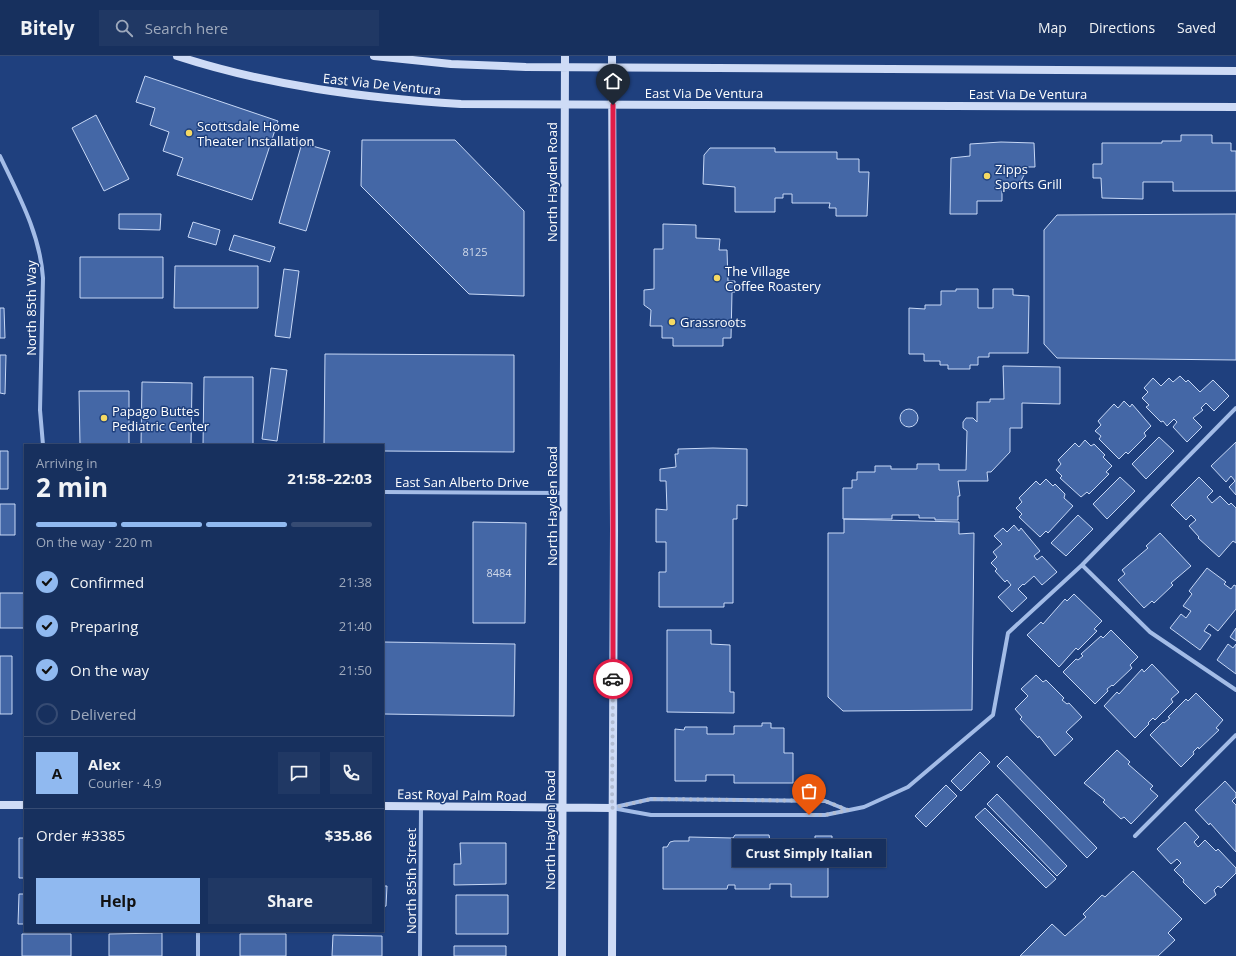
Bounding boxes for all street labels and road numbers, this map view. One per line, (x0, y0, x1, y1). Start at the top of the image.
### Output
street label: East Via De Ventura (322, 69, 442, 99)
street label: East Via De Ventura (645, 84, 763, 102)
street label: East Via De Ventura (969, 85, 1087, 103)
street label: North Hayden Road (543, 122, 561, 242)
street label: North 85th Way (22, 260, 40, 356)
street label: North Hayden Road (543, 446, 561, 566)
street label: East San Alberto Drive (395, 473, 529, 491)
street label: North Hayden Road (541, 770, 559, 890)
street label: East Royal Palm Road (397, 785, 527, 805)
street label: North 85th Street (402, 828, 420, 934)

